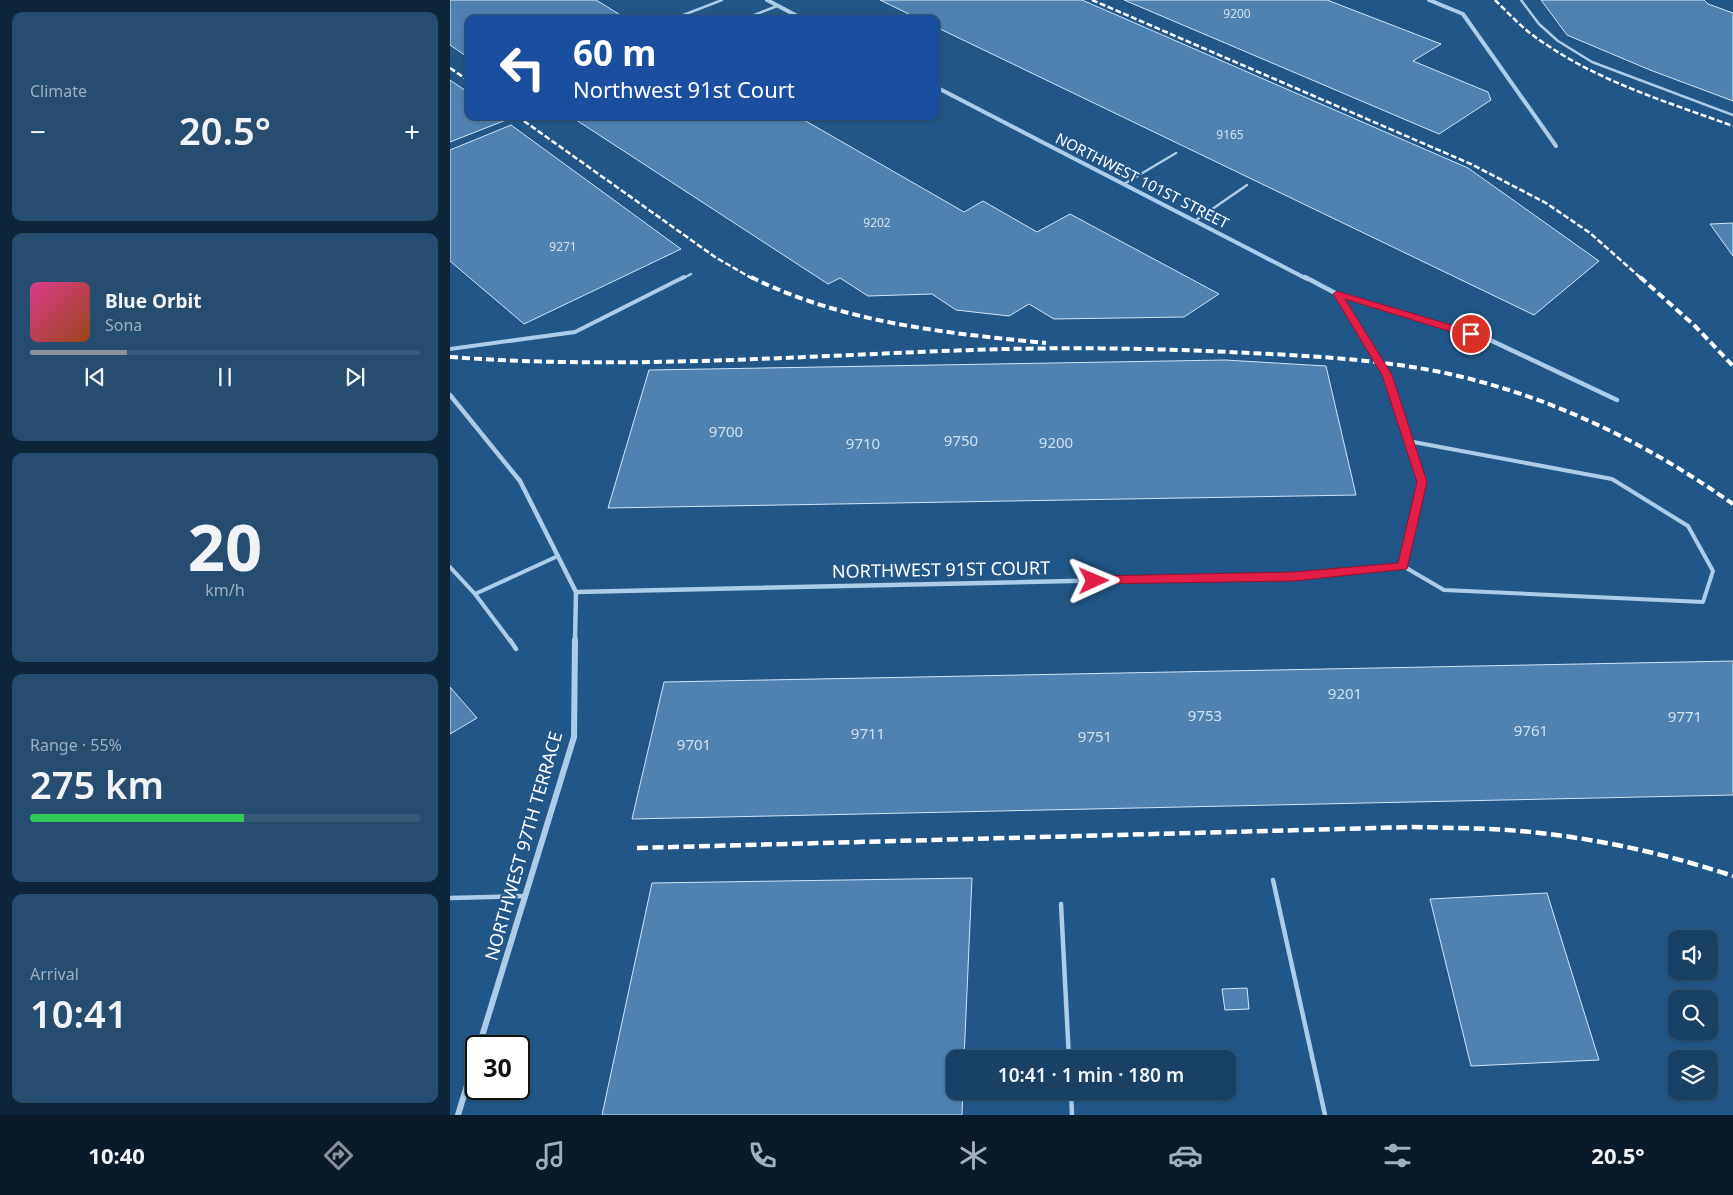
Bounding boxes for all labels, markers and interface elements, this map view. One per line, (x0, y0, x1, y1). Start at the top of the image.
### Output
house number: 9200 (1223, 5, 1251, 22)
text: 60 m (573, 29, 656, 76)
icon: left (490, 35, 555, 100)
text: Northwest 91st Court (573, 74, 795, 104)
text: Climate (30, 80, 87, 102)
text: 20.5° (179, 104, 271, 156)
text: − (30, 112, 46, 150)
text: + (404, 112, 420, 150)
house number: 9165 (1216, 126, 1244, 143)
street label: NORTHWEST 101ST STREET (1052, 128, 1233, 233)
house number: 9202 (863, 214, 891, 231)
house number: 9271 (549, 238, 577, 255)
text: Blue Orbit (105, 288, 201, 314)
pin (1450, 313, 1492, 355)
text: Sona (105, 314, 142, 336)
icon: arrive (1457, 320, 1485, 348)
icon: previous (81, 363, 109, 391)
icon: pause (211, 363, 239, 391)
icon: next (341, 363, 369, 391)
house number: 9700 (709, 421, 743, 441)
house number: 9750 (944, 430, 978, 450)
house number: 9200 (1039, 432, 1073, 452)
house number: 9710 (846, 433, 880, 453)
text: 20 (188, 502, 262, 590)
position arrow (1067, 554, 1119, 606)
street label: NORTHWEST 91ST COURT (832, 555, 1050, 583)
text: km/h (205, 579, 245, 601)
house number: 9201 (1328, 683, 1362, 703)
house number: 9753 (1188, 705, 1222, 725)
house number: 9771 (1668, 706, 1702, 726)
house number: 9761 (1514, 720, 1548, 740)
house number: 9711 (851, 723, 885, 743)
house number: 9751 (1078, 726, 1112, 746)
street label: NORTHWEST 97TH TERRACE (479, 728, 567, 963)
text: Range · 55% (30, 734, 122, 756)
house number: 9701 (677, 734, 711, 754)
text: 275 km (30, 758, 164, 810)
map controls (1668, 930, 1718, 1100)
button: sound (1668, 930, 1718, 980)
text: Arrival (30, 963, 79, 985)
text: 10:41 (30, 987, 127, 1039)
button: search (1668, 990, 1718, 1040)
speed limit sign: 30 (465, 1035, 530, 1100)
button: layers (1668, 1050, 1718, 1100)
text: 10:41 · 1 min · 180 m (998, 1062, 1184, 1088)
icon: directions (321, 1138, 356, 1173)
icon: music (533, 1138, 568, 1173)
icon: phone (745, 1138, 780, 1173)
icon: climate (956, 1138, 991, 1173)
icon: car (1168, 1138, 1203, 1173)
icon: filters (1380, 1138, 1415, 1173)
text: 10:40 (88, 1140, 145, 1170)
text: 20.5° (1591, 1140, 1645, 1170)

